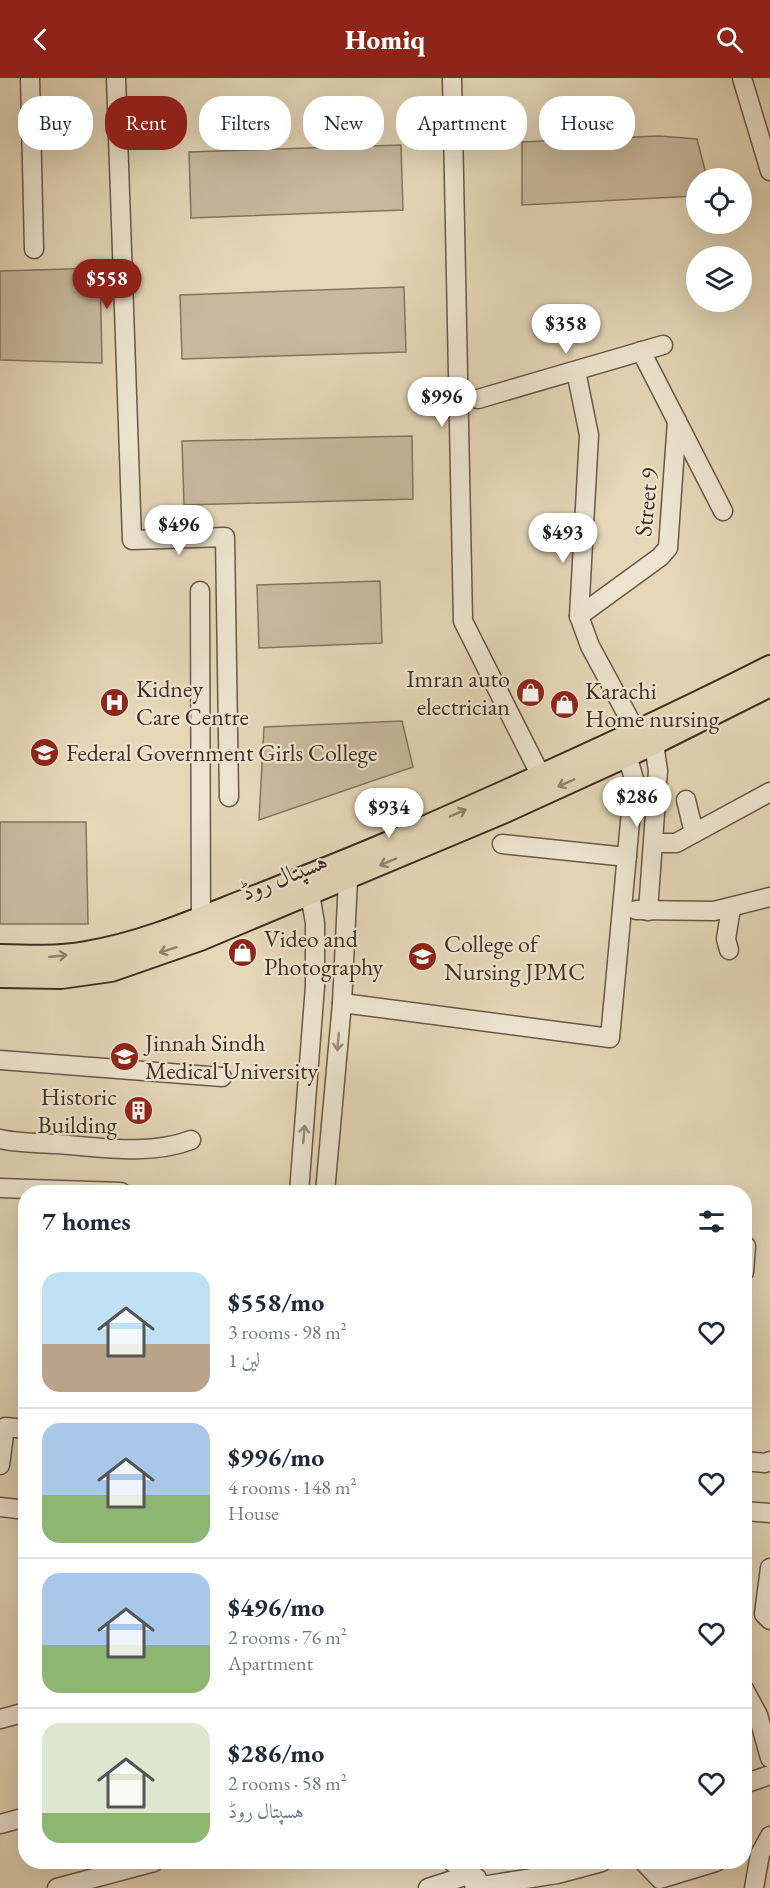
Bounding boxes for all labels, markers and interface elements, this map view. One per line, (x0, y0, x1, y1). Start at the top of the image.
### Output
text: Homiq (345, 22, 425, 57)
icon: back (24, 23, 57, 56)
icon: search (713, 23, 746, 56)
chip: Buy (18, 96, 93, 150)
chip: Rent (105, 96, 187, 150)
chip: Filters (199, 96, 291, 150)
chip: New (303, 96, 384, 150)
chip: Apartment (396, 96, 527, 150)
chip: House (539, 96, 635, 150)
map controls (686, 168, 752, 312)
button: locate (686, 168, 752, 234)
button: layers (686, 246, 752, 312)
pin: $558 (71, 259, 143, 310)
text: $558 (87, 265, 127, 291)
pin: $358 (530, 304, 602, 355)
text: $358 (546, 310, 586, 336)
pin: $996 (406, 377, 478, 428)
text: $996 (422, 383, 462, 409)
street label: Street 9 (627, 466, 665, 538)
pin: $496 (143, 505, 215, 556)
text: $496 (159, 511, 199, 537)
pin: $493 (527, 513, 599, 564)
text: $493 (543, 519, 583, 545)
place label: Imran auto electrician (406, 663, 510, 722)
place label: Kidney Care Centre (136, 673, 249, 732)
place label: Karachi Home nursing (585, 675, 720, 734)
shop icon: Imran auto electrician (515, 676, 547, 708)
hospital icon: Kidney Care Centre (99, 686, 131, 718)
shop icon: Karachi Home nursing (548, 688, 580, 720)
school or university icon: Federal Government Girls College (29, 736, 61, 768)
place label: Federal Government Girls College (66, 737, 377, 768)
pin: $286 (601, 777, 673, 828)
one-way arrow (557, 779, 575, 790)
text: $286 (617, 783, 657, 809)
pin: $934 (353, 788, 425, 839)
text: $934 (369, 794, 409, 820)
one-way arrow (448, 807, 467, 818)
street label: ہسپتال روڈ (236, 845, 333, 909)
one-way arrow (379, 857, 397, 868)
place label: Video and Photography (264, 923, 383, 982)
place label: College of Nursing JPMC (444, 928, 585, 987)
shop icon: Video and Photography (227, 936, 259, 968)
school or university icon: College of Nursing JPMC (407, 941, 439, 973)
one-way arrow (159, 946, 178, 957)
one-way arrow (48, 950, 68, 961)
place label: Jinnah Sindh Medical University (143, 1027, 319, 1086)
one-way arrow (332, 1032, 343, 1051)
school or university icon: Jinnah Sindh Medical University (108, 1040, 140, 1072)
place label: Historic Building (37, 1081, 118, 1140)
building icon: Historic Building (122, 1094, 154, 1126)
one-way arrow (298, 1125, 309, 1145)
text: 7 homes (42, 1204, 131, 1238)
icon: filters (695, 1205, 728, 1238)
text: $558/mo (228, 1285, 324, 1319)
icon: home (90, 1296, 162, 1368)
icon: heart (695, 1316, 728, 1349)
text: 3 rooms · 98 m² (228, 1319, 347, 1345)
text: لین 1 (228, 1347, 260, 1373)
text: $996/mo (228, 1440, 324, 1474)
icon: home (90, 1447, 162, 1519)
icon: heart (695, 1467, 728, 1500)
text: 4 rooms · 148 m² (228, 1474, 356, 1500)
text: House (228, 1500, 279, 1526)
text: $496/mo (228, 1590, 324, 1624)
icon: home (90, 1597, 162, 1669)
icon: heart (695, 1617, 728, 1650)
text: 2 rooms · 76 m² (228, 1624, 347, 1650)
text: Apartment (228, 1650, 313, 1676)
text: $286/mo (228, 1736, 324, 1770)
icon: home (90, 1747, 162, 1819)
icon: heart (695, 1767, 728, 1800)
text: 2 rooms · 58 m² (228, 1770, 347, 1796)
text: ہسپتال روڈ (228, 1798, 304, 1824)

